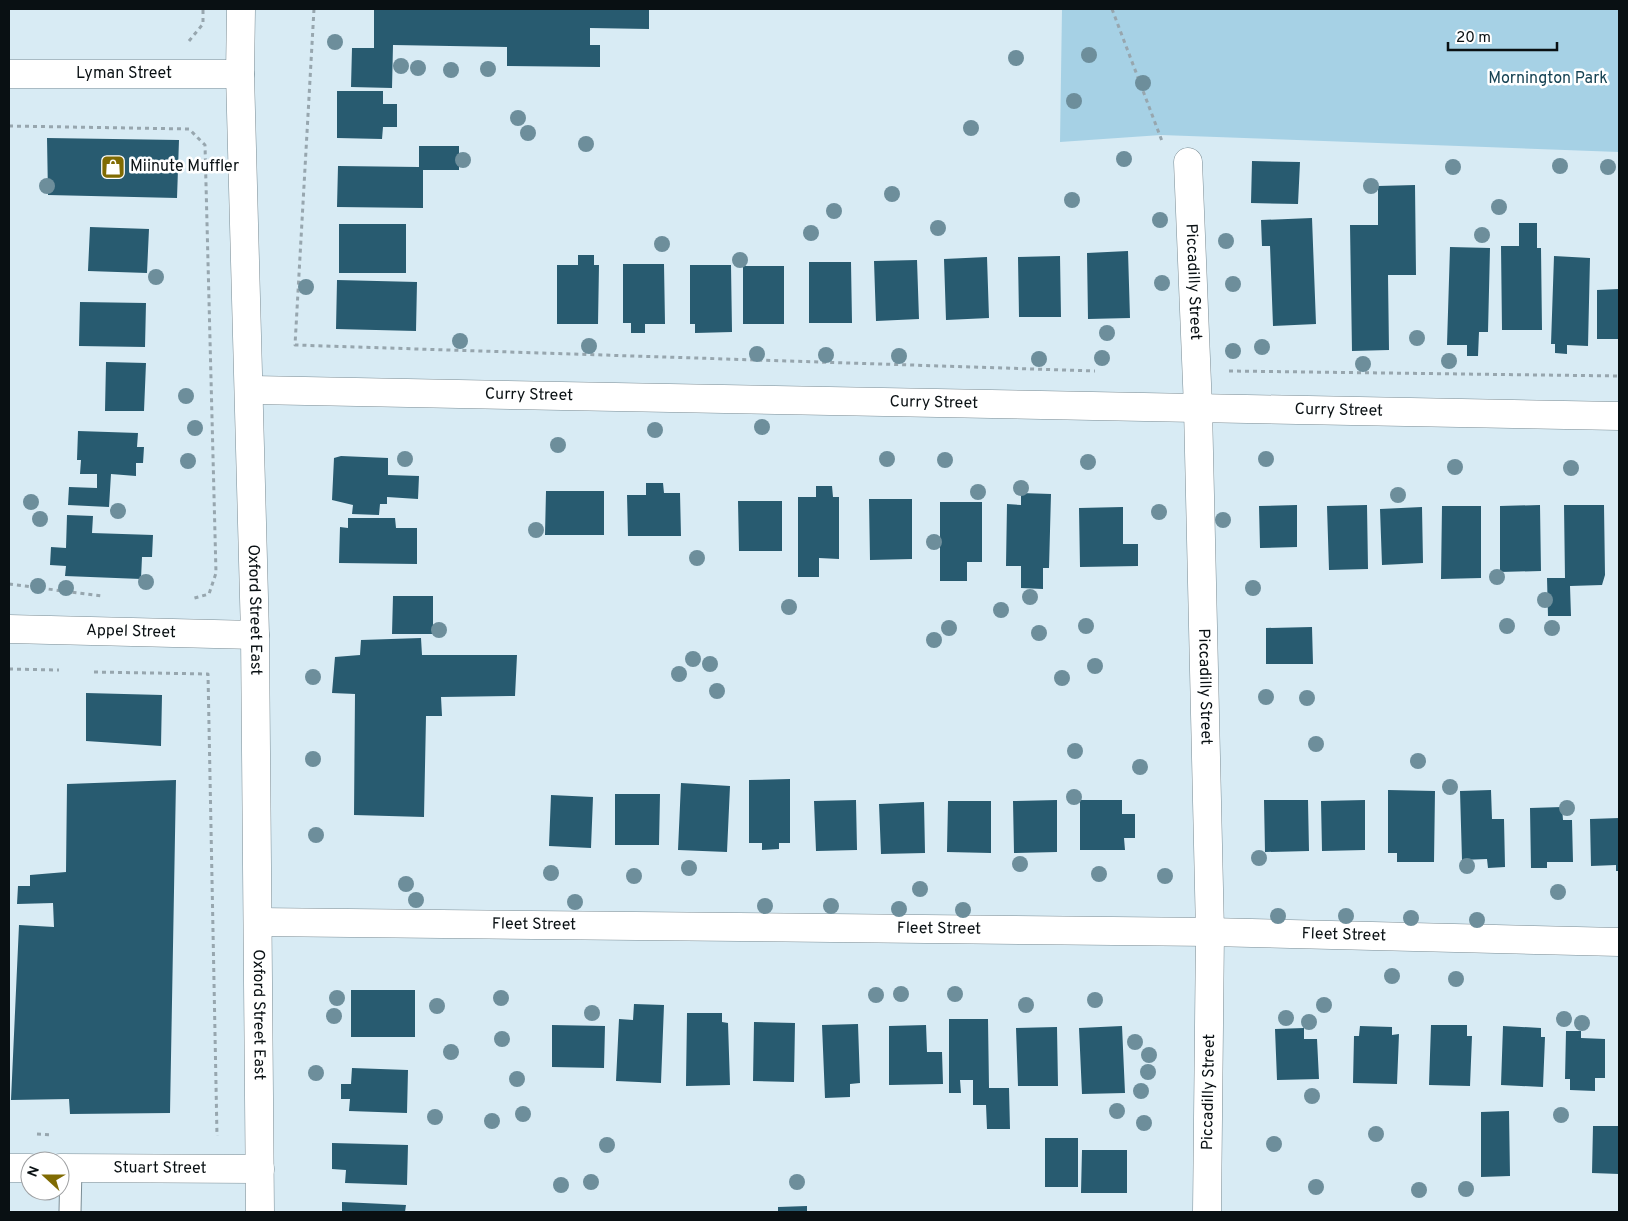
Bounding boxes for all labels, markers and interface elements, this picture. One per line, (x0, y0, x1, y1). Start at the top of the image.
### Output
scale bar (1448, 20, 1557, 52)
text: 20 m (1456, 29, 1491, 48)
street label: Lyman Street (76, 64, 172, 84)
park label: Mornington Park (1488, 69, 1608, 89)
shop icon: Miinute Muffler (100, 154, 126, 180)
place label: Miinute Muffler (130, 157, 239, 177)
street label: Piccadilly Street (1181, 223, 1205, 341)
street label: Curry Street (485, 384, 573, 406)
street label: Curry Street (890, 392, 978, 414)
street label: Curry Street (1294, 400, 1383, 422)
street label: Oxford Street East (243, 544, 265, 675)
street label: Appel Street (86, 621, 176, 643)
street label: Piccadilly Street (1193, 628, 1216, 745)
street label: Fleet Street (492, 914, 576, 935)
street label: Fleet Street (897, 919, 981, 940)
street label: Fleet Street (1301, 924, 1386, 946)
street label: Oxford Street East (248, 949, 269, 1080)
street label: Piccadilly Street (1198, 1034, 1220, 1150)
north arrow (20, 1151, 70, 1201)
street label: Stuart Street (113, 1158, 207, 1179)
text: N (25, 1164, 44, 1180)

